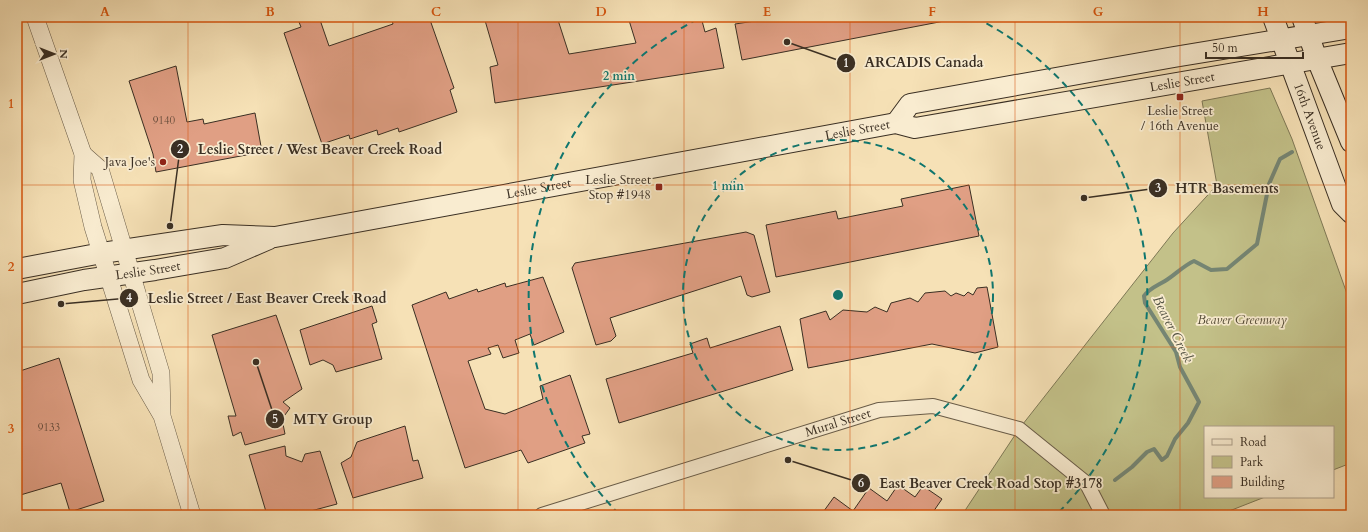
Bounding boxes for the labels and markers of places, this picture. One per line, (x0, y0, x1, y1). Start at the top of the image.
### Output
callout: ARCADIS Canada (836, 50, 992, 76)
marker: Leslie Street / 16th Avenue (1175, 92, 1185, 102)
place label: Leslie Street / 16th Avenue (1141, 102, 1219, 135)
callout: Leslie Street / West Beaver Creek Road (170, 136, 450, 162)
place label: Java Joe's (103, 153, 155, 171)
marker: Java Joe's (158, 157, 168, 167)
place label: Leslie Street Stop #1948 (585, 171, 651, 204)
callout: HTR Basements (1148, 175, 1287, 201)
marker: Leslie Street Stop #1948 (654, 182, 664, 192)
callout: Leslie Street / East Beaver Creek Road (119, 285, 394, 311)
centre of rings (831, 288, 845, 302)
callout: MTY Group (265, 406, 381, 432)
callout: East Beaver Creek Road Stop #3178 (851, 470, 1111, 496)

